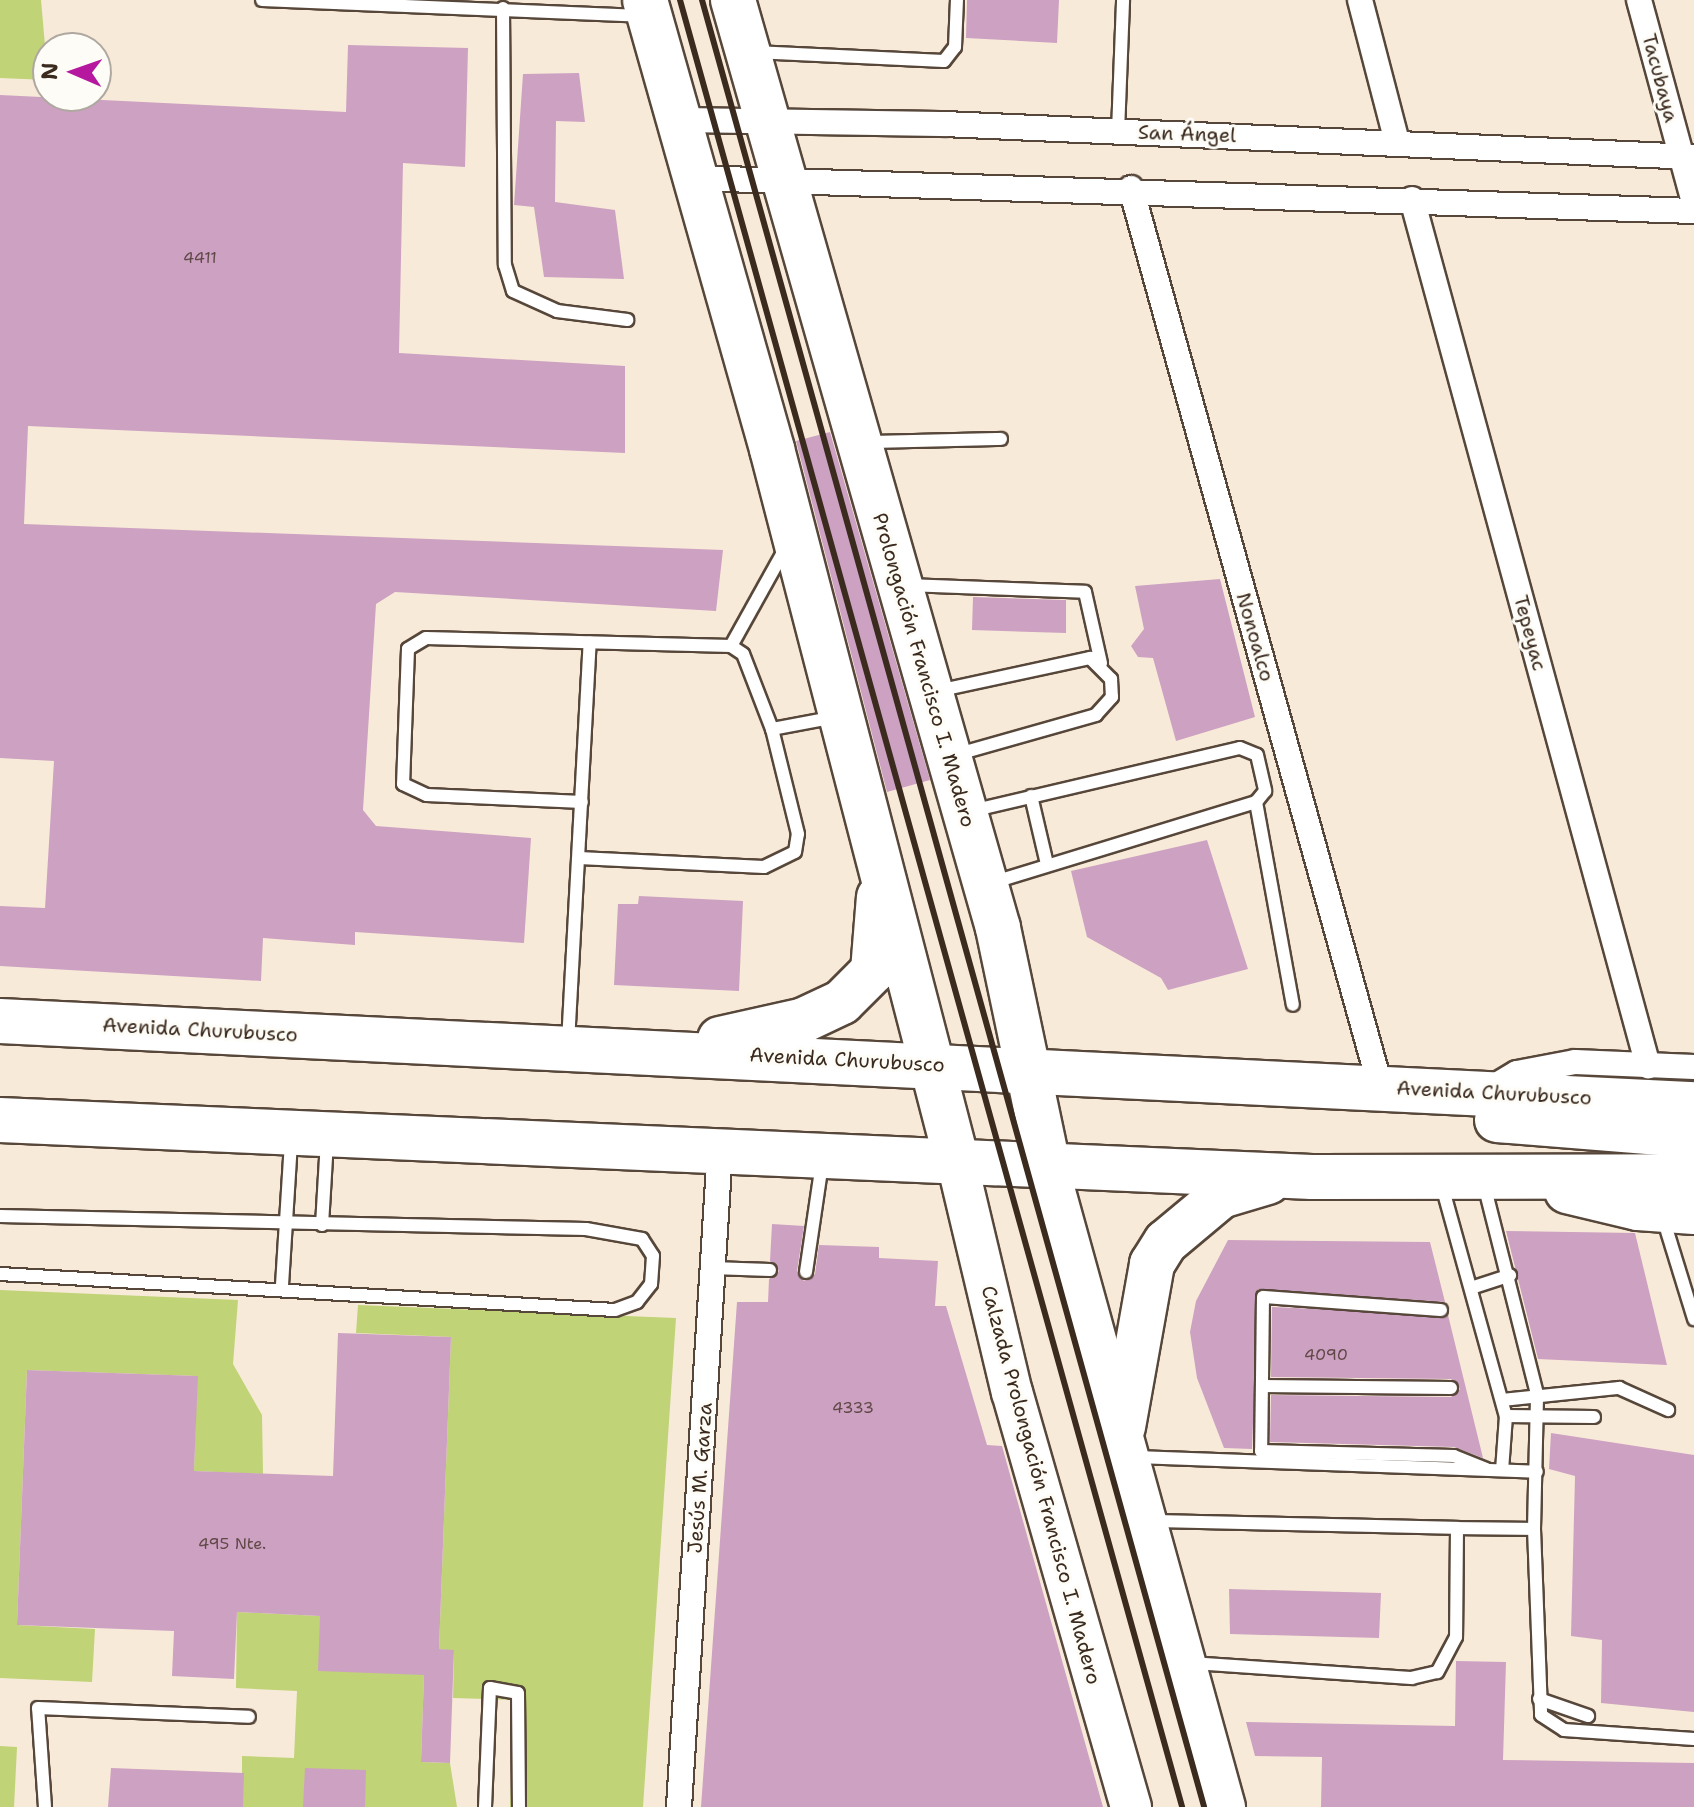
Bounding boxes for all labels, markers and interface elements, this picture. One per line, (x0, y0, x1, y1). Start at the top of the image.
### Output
street label: Tacubaya (1637, 31, 1683, 125)
north arrow (32, 32, 112, 112)
text: N (35, 62, 64, 80)
street label: San Ángel (1138, 120, 1236, 148)
house number: 4411 (183, 248, 217, 268)
street label: Prolongación Francisco I. Madero (868, 510, 980, 830)
street label: Nonoalco (1231, 590, 1279, 684)
street label: Tepeyac (1508, 593, 1552, 673)
street label: Avenida Churubusco (102, 1013, 298, 1047)
street label: Avenida Churubusco (749, 1043, 945, 1077)
street label: Avenida Churubusco (1396, 1076, 1592, 1110)
street label: Calzada Prolongación Francisco I. Madero (976, 1283, 1106, 1687)
house number: 4090 (1304, 1345, 1348, 1365)
house number: 4333 (832, 1398, 874, 1418)
street label: Jesús M. Garza (683, 1402, 717, 1554)
house number: 495 Nte. (198, 1534, 266, 1554)

